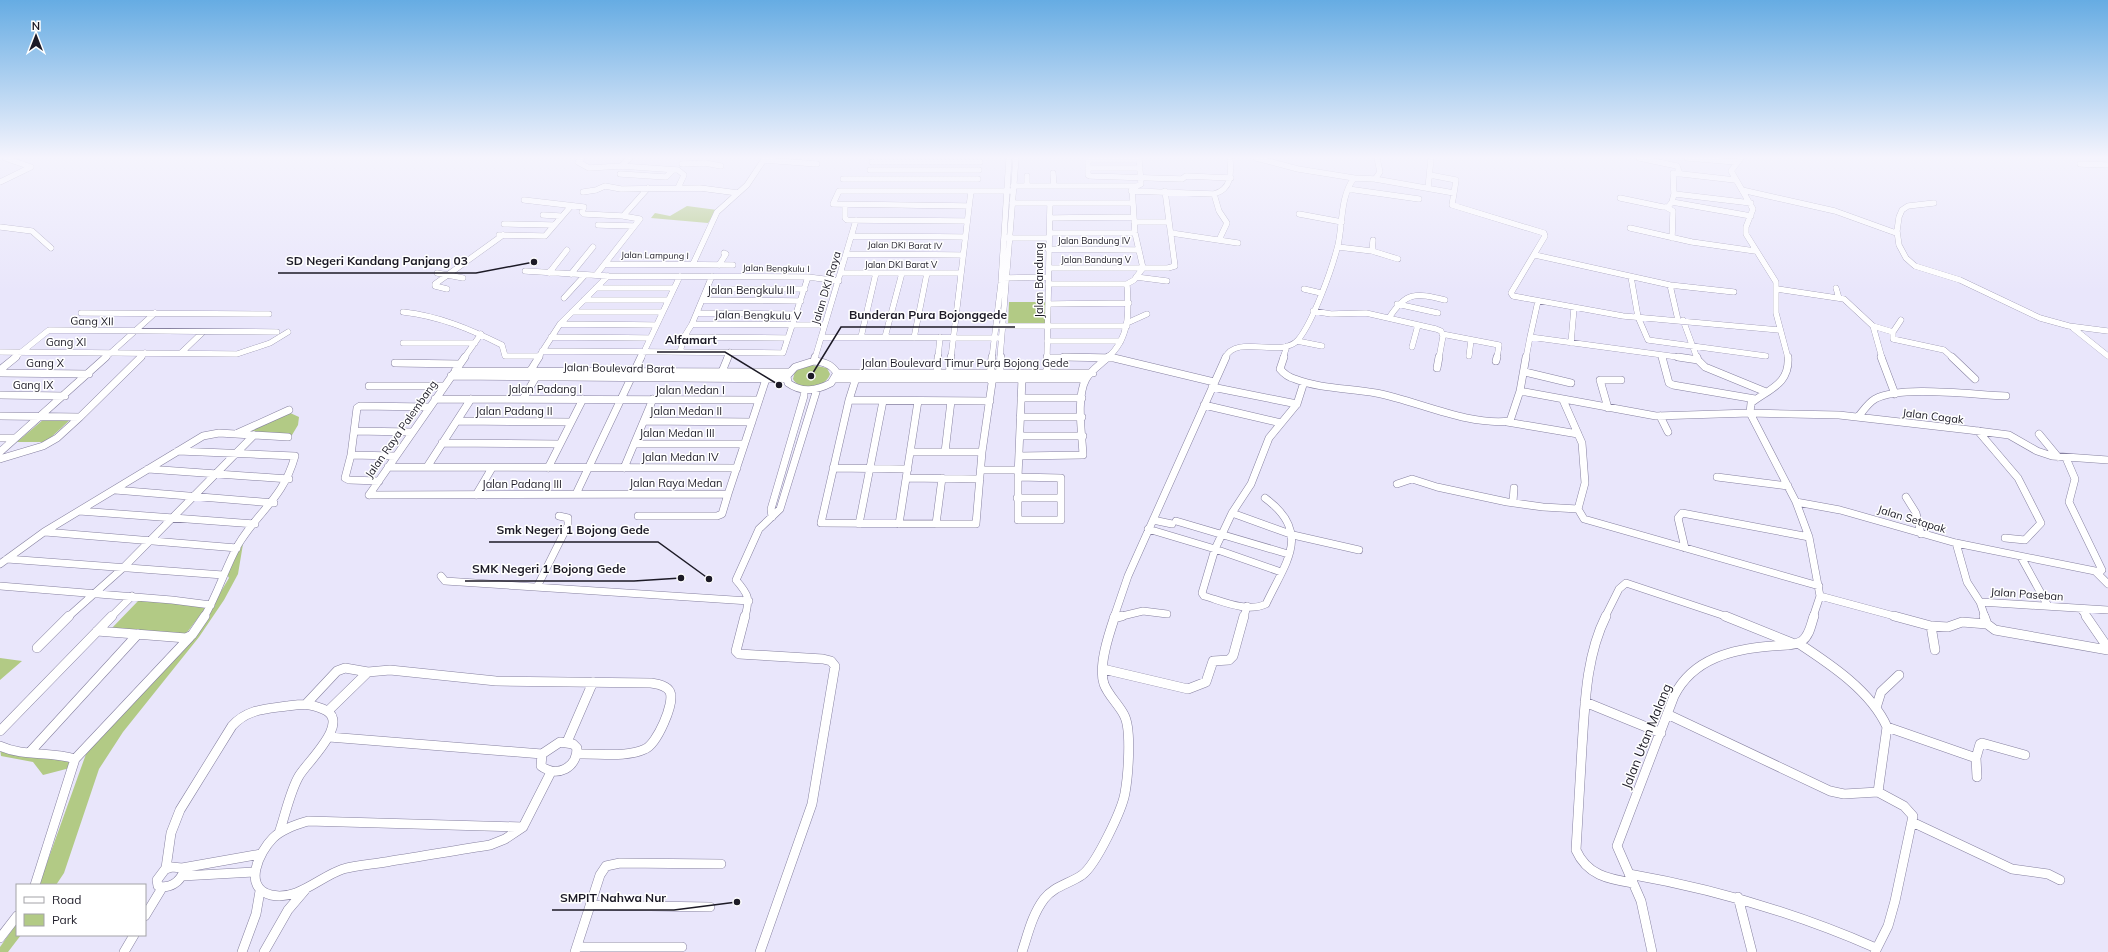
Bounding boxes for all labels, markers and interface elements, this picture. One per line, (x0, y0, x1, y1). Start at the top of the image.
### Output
north arrow (16, 16, 56, 56)
text: N (32, 19, 40, 33)
street label: Jalan Bandung IV (1058, 235, 1131, 246)
street label: Jalan DKI Barat IV (867, 239, 943, 251)
street label: Jalan Bandung (1032, 242, 1046, 318)
callout: SD Negeri Kandang Panjang 03 (278, 249, 476, 273)
street label: Jalan Lampung I (621, 249, 689, 261)
street label: Jalan DKI Raya (808, 250, 844, 326)
text: SD Negeri Kandang Panjang 03 (286, 253, 468, 268)
street label: Jalan Bandung V (1061, 254, 1132, 265)
street label: Jalan DKI Barat V (865, 259, 938, 270)
street label: Jalan Bengkulu I (742, 262, 810, 274)
street label: Jalan Bengkulu III (707, 283, 795, 297)
callout: Bunderan Pura Bojonggede (841, 303, 1015, 327)
street label: Jalan Bengkulu V (714, 307, 802, 323)
text: Bunderan Pura Bojonggede (849, 307, 1007, 322)
street label: Gang XII (70, 314, 114, 328)
callout: Alfamart (657, 328, 725, 352)
text: Alfamart (665, 332, 717, 347)
street label: Gang XI (46, 335, 86, 349)
street label: Gang X (26, 356, 65, 370)
street label: Jalan Boulevard Timur Pura Bojong Gede (861, 356, 1069, 370)
street label: Jalan Boulevard Barat (563, 360, 675, 376)
street label: Jalan Raya Palembang (362, 377, 440, 481)
street label: Gang IX (13, 378, 54, 392)
street label: Jalan Padang I (508, 382, 582, 396)
street label: Jalan Medan I (655, 383, 725, 397)
street label: Jalan Padang II (475, 404, 553, 418)
street label: Jalan Medan II (650, 404, 722, 418)
street label: Jalan Cagak (1902, 405, 1965, 427)
street label: Jalan Medan III (639, 426, 715, 440)
street label: Jalan Medan IV (641, 450, 719, 464)
street label: Jalan Raya Medan (629, 476, 723, 490)
street label: Jalan Padang III (482, 477, 562, 491)
street label: Jalan Setapak (1876, 502, 1948, 536)
callout: Smk Negeri 1 Bojong Gede (489, 518, 658, 542)
text: Smk Negeri 1 Bojong Gede (497, 522, 650, 537)
callout: SMK Negeri 1 Bojong Gede (465, 557, 634, 581)
text: SMK Negeri 1 Bojong Gede (472, 561, 626, 576)
street label: Jalan Paseban (1990, 584, 2064, 604)
street label: Jalan Utan Malang (1618, 681, 1674, 791)
legend (16, 884, 146, 936)
callout: SMPIT Nahwa Nur (552, 886, 674, 910)
text: SMPIT Nahwa Nur (560, 890, 666, 905)
text: Road (52, 892, 81, 907)
text: Park (52, 912, 78, 927)

